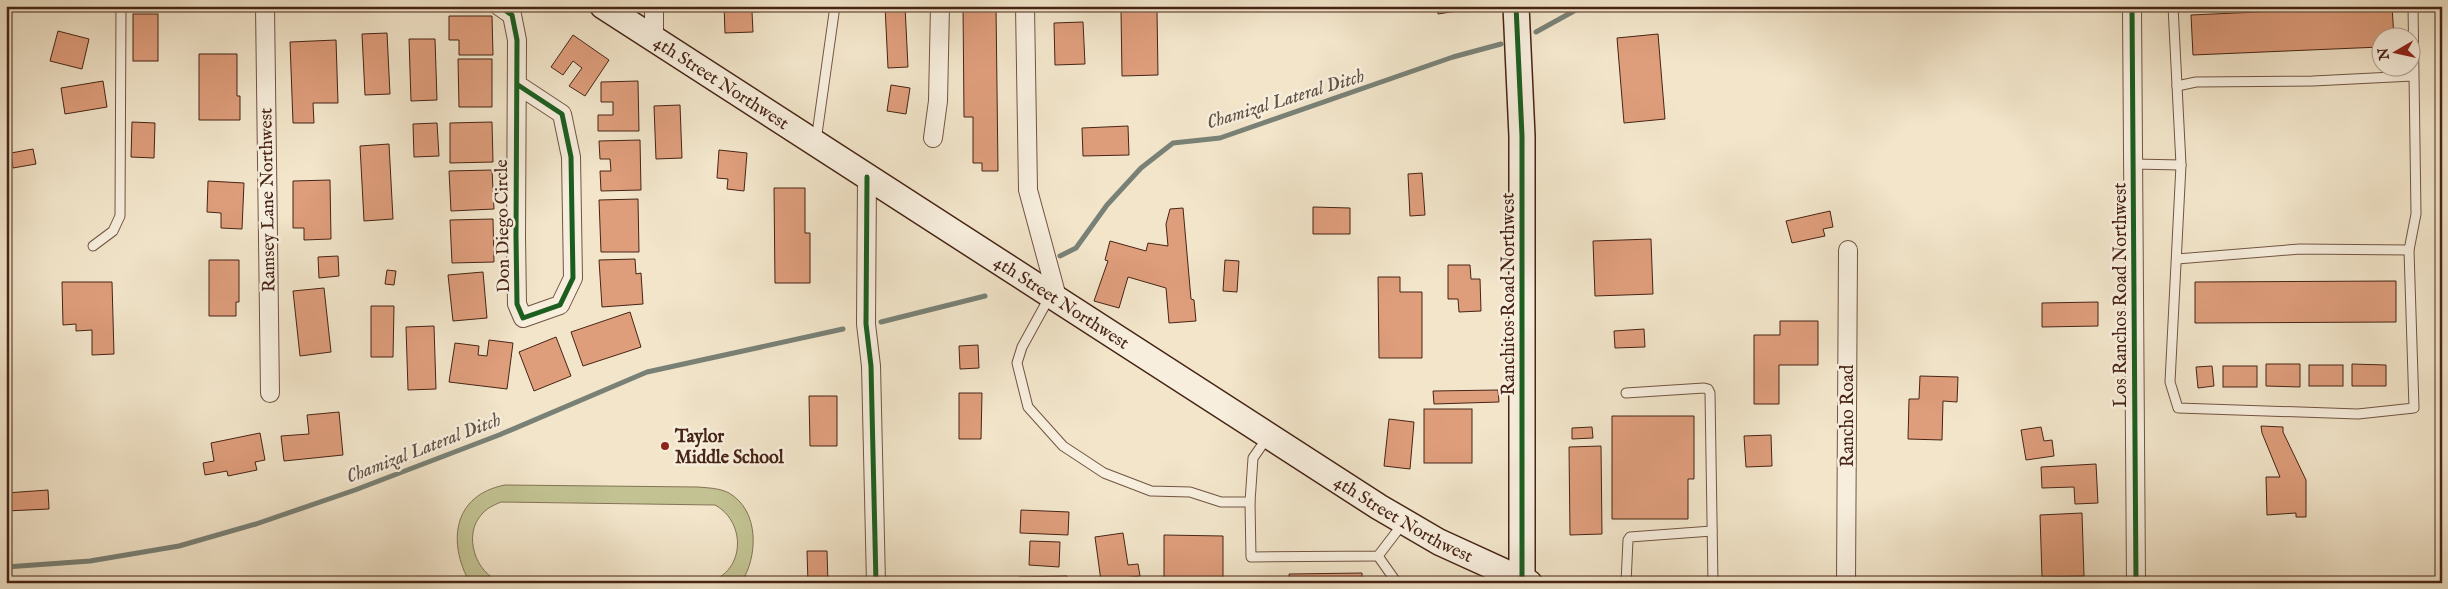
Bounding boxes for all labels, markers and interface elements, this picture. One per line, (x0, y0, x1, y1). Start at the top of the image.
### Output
north arrow (2370, 28, 2420, 78)
street label: 4th Street Northwest (649, 32, 793, 136)
text: N (2374, 46, 2394, 62)
water label: Chamizal Lateral Ditch (1204, 64, 1367, 135)
street label: Ramsey Lane Northwest (255, 108, 282, 292)
street label: Don Diego Circle (491, 159, 516, 293)
street label: Los Ranchos Road Northwest (2110, 182, 2133, 408)
street label: Ranchitos Road Northwest (1498, 192, 1521, 396)
street label: 4th Street Northwest (989, 251, 1133, 356)
street label: Rancho Road (1837, 364, 1860, 467)
water label: Chamizal Lateral Ditch (343, 408, 505, 489)
place label: Taylor Middle School (674, 426, 785, 470)
marker: Taylor Middle School (659, 440, 671, 452)
street label: 4th Street Northwest (1329, 471, 1476, 569)

